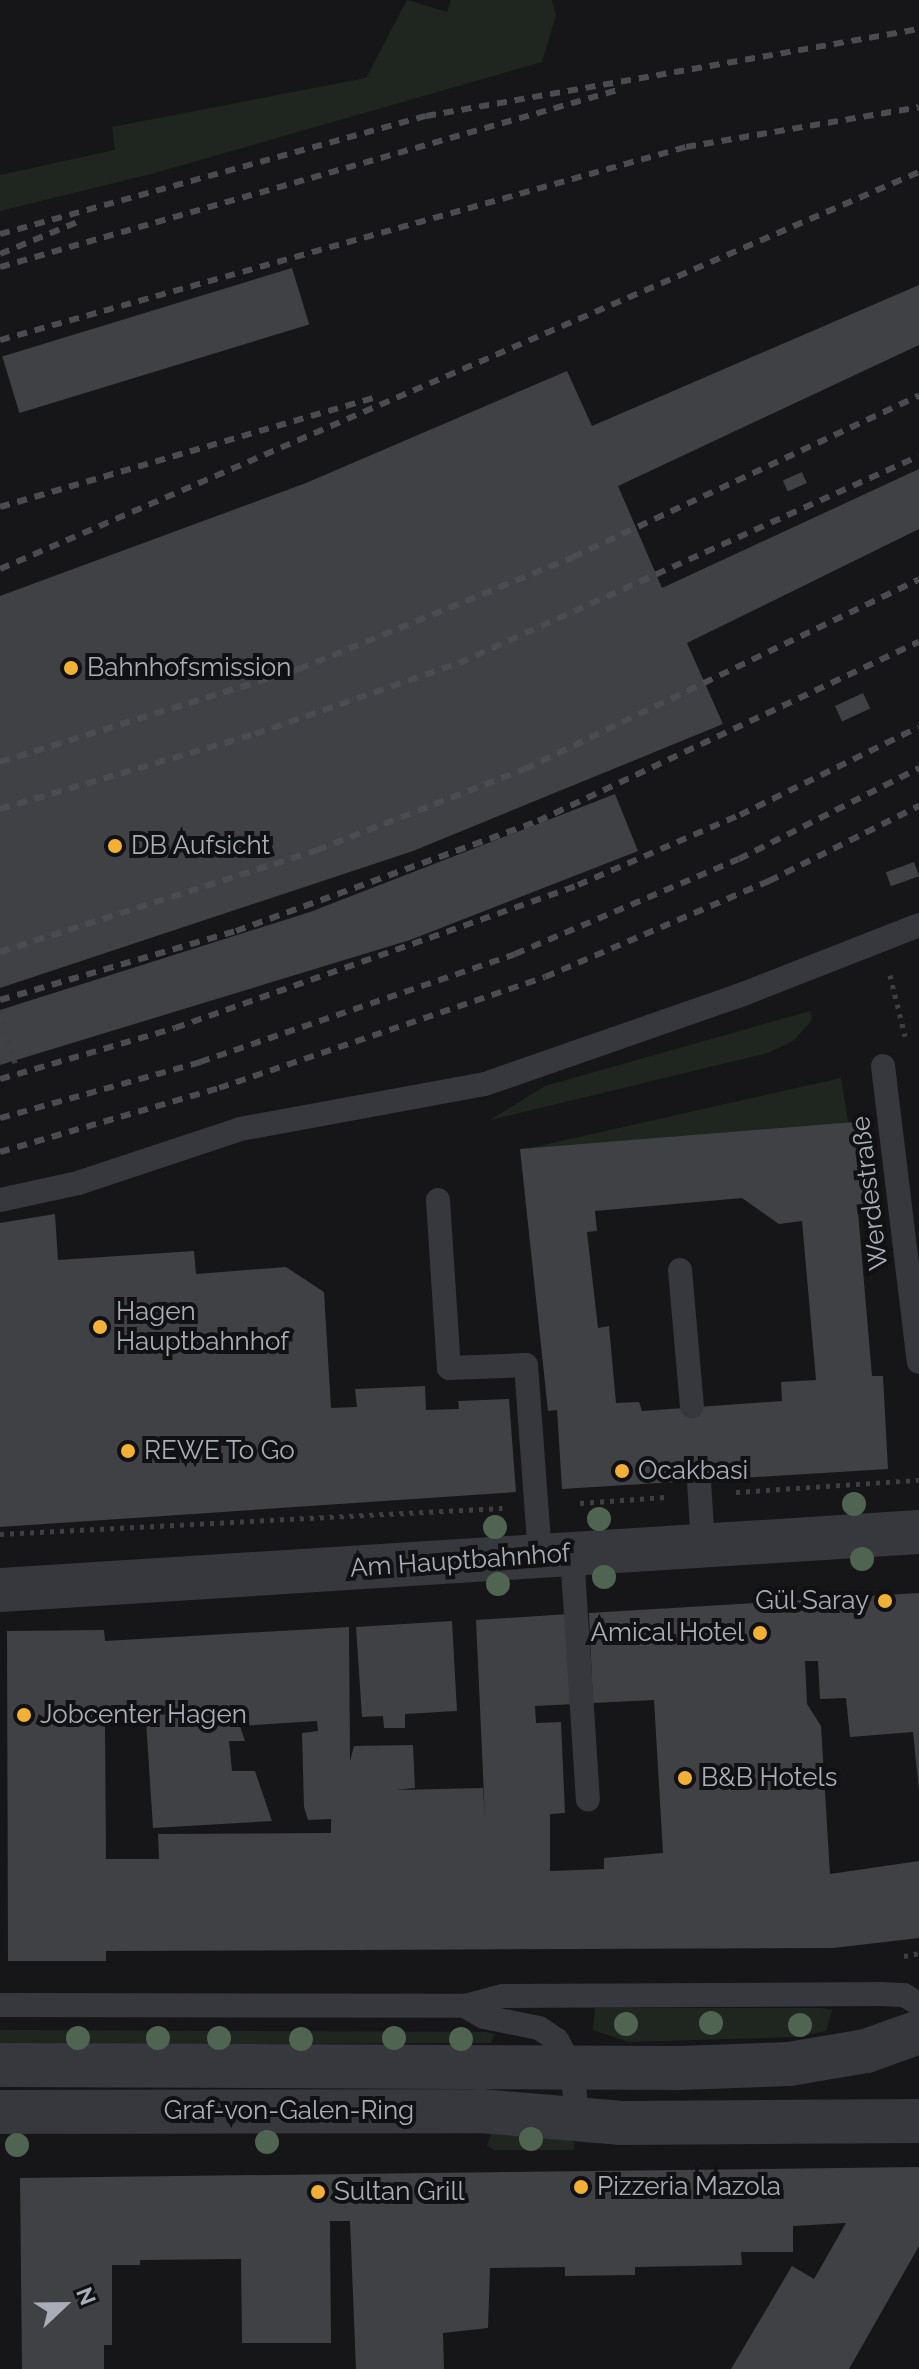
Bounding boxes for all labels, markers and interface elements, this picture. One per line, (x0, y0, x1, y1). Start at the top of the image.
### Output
place label: Bahnhofsmission (87, 652, 291, 684)
marker: Bahnhofsmission (62, 659, 80, 677)
place label: DB Aufsicht (131, 830, 271, 862)
marker: DB Aufsicht (106, 837, 124, 855)
street label: Werdestraße (845, 1114, 895, 1272)
place label: Hagen Hauptbahnhof (116, 1296, 289, 1358)
marker: Hagen Hauptbahnhof (91, 1318, 109, 1336)
place label: REWE To Go (144, 1435, 296, 1467)
marker: REWE To Go (119, 1442, 137, 1460)
place label: Ocakbasi (638, 1455, 748, 1487)
marker: Ocakbasi (613, 1462, 631, 1480)
street label: Am Hauptbahnhof (349, 1538, 571, 1584)
place label: Gül Saray (754, 1585, 869, 1617)
marker: Gül Saray (876, 1592, 894, 1610)
place label: Amical Hotel (590, 1617, 744, 1649)
marker: Amical Hotel (751, 1624, 769, 1642)
place label: Jobcenter Hagen (40, 1699, 247, 1731)
marker: Jobcenter Hagen (15, 1706, 33, 1724)
place label: B&B Hotels (701, 1762, 837, 1794)
marker: B&B Hotels (676, 1769, 694, 1787)
street label: Graf-von-Galen-Ring (164, 2095, 414, 2127)
place label: Pizzeria Mazola (597, 2171, 781, 2203)
place label: Sultan Grill (334, 2176, 465, 2208)
marker: Pizzeria Mazola (572, 2178, 590, 2196)
marker: Sultan Grill (309, 2183, 327, 2201)
north arrow (24, 2265, 104, 2345)
text: N (71, 2283, 101, 2309)

